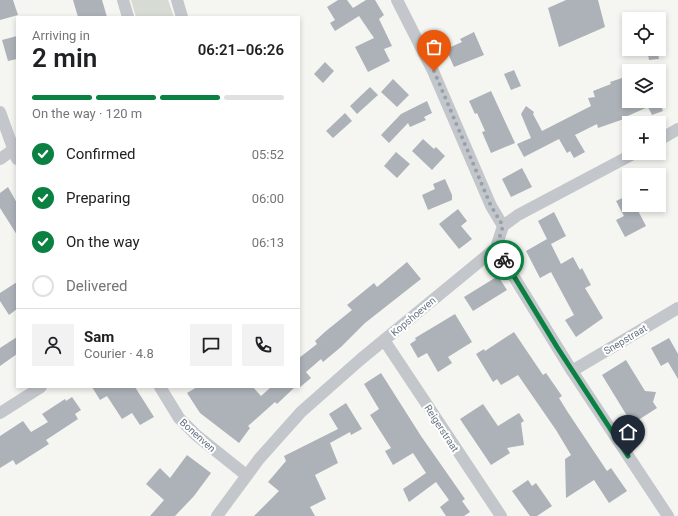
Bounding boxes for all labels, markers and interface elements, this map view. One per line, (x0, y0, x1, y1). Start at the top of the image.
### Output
map controls (622, 12, 666, 212)
button: locate (622, 12, 666, 56)
text: Arriving in (32, 28, 90, 43)
pin (417, 30, 451, 71)
icon: bag (423, 36, 445, 58)
text: 06:21–06:26 (198, 41, 284, 59)
text: 2 min (32, 43, 97, 73)
button: layers (622, 64, 666, 108)
text: On the way · 120 m (32, 106, 142, 121)
button: + (622, 116, 666, 160)
icon: check (32, 143, 54, 165)
text: Confirmed (66, 145, 136, 163)
text: 05:52 (252, 147, 284, 162)
button: − (622, 168, 666, 212)
icon: check (32, 187, 54, 209)
text: Preparing (66, 189, 130, 207)
text: 06:00 (252, 191, 284, 206)
icon: check (32, 231, 54, 253)
text: On the way (66, 233, 140, 251)
text: 06:13 (252, 235, 284, 250)
courier (484, 240, 524, 280)
icon: bike (493, 249, 515, 271)
text: Delivered (66, 277, 128, 295)
street label: Kopshoeven (389, 295, 438, 338)
street label: Snepstraat (602, 322, 649, 357)
button: person (32, 324, 74, 366)
button: chat (190, 324, 232, 366)
button: phone (242, 324, 284, 366)
text: Sam (84, 328, 114, 346)
text: Courier · 4.8 (84, 346, 154, 361)
street label: Reigerstraat (422, 403, 461, 454)
pin (611, 415, 645, 456)
street label: Bonenven (178, 417, 218, 454)
icon: home (617, 421, 639, 443)

